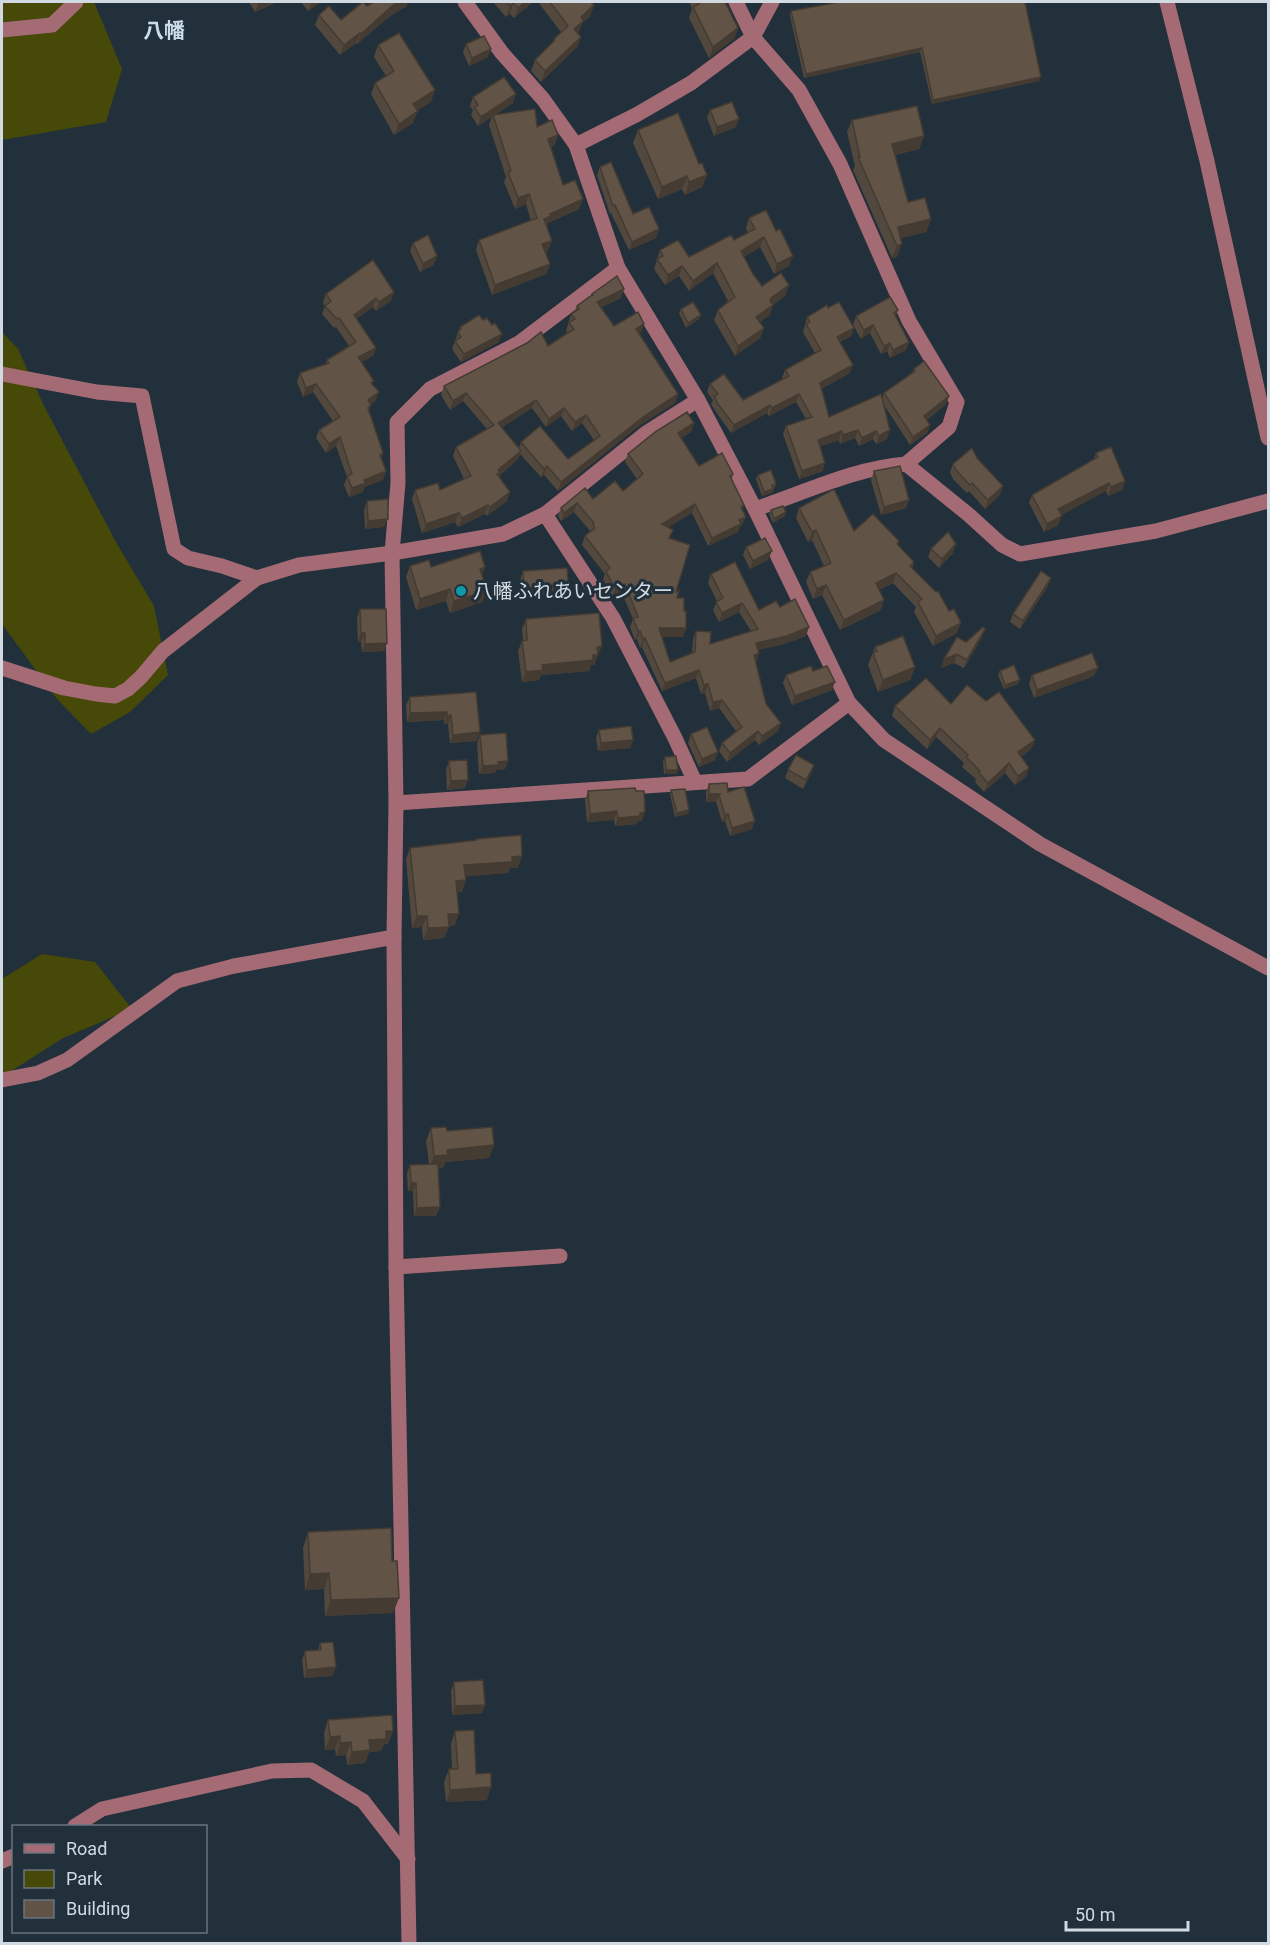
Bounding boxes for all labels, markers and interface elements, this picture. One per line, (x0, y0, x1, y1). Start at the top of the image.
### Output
district label: 八幡 (143, 19, 185, 43)
place label: 八幡ふれあいセンター (473, 579, 673, 603)
marker: 八幡ふれあいセンター (454, 584, 468, 598)
legend (12, 1825, 207, 1933)
text: Road (66, 1838, 107, 1859)
text: Park (66, 1868, 103, 1889)
scale bar (1066, 1894, 1188, 1932)
text: Building (66, 1898, 130, 1919)
text: 50 m (1075, 1904, 1115, 1925)

